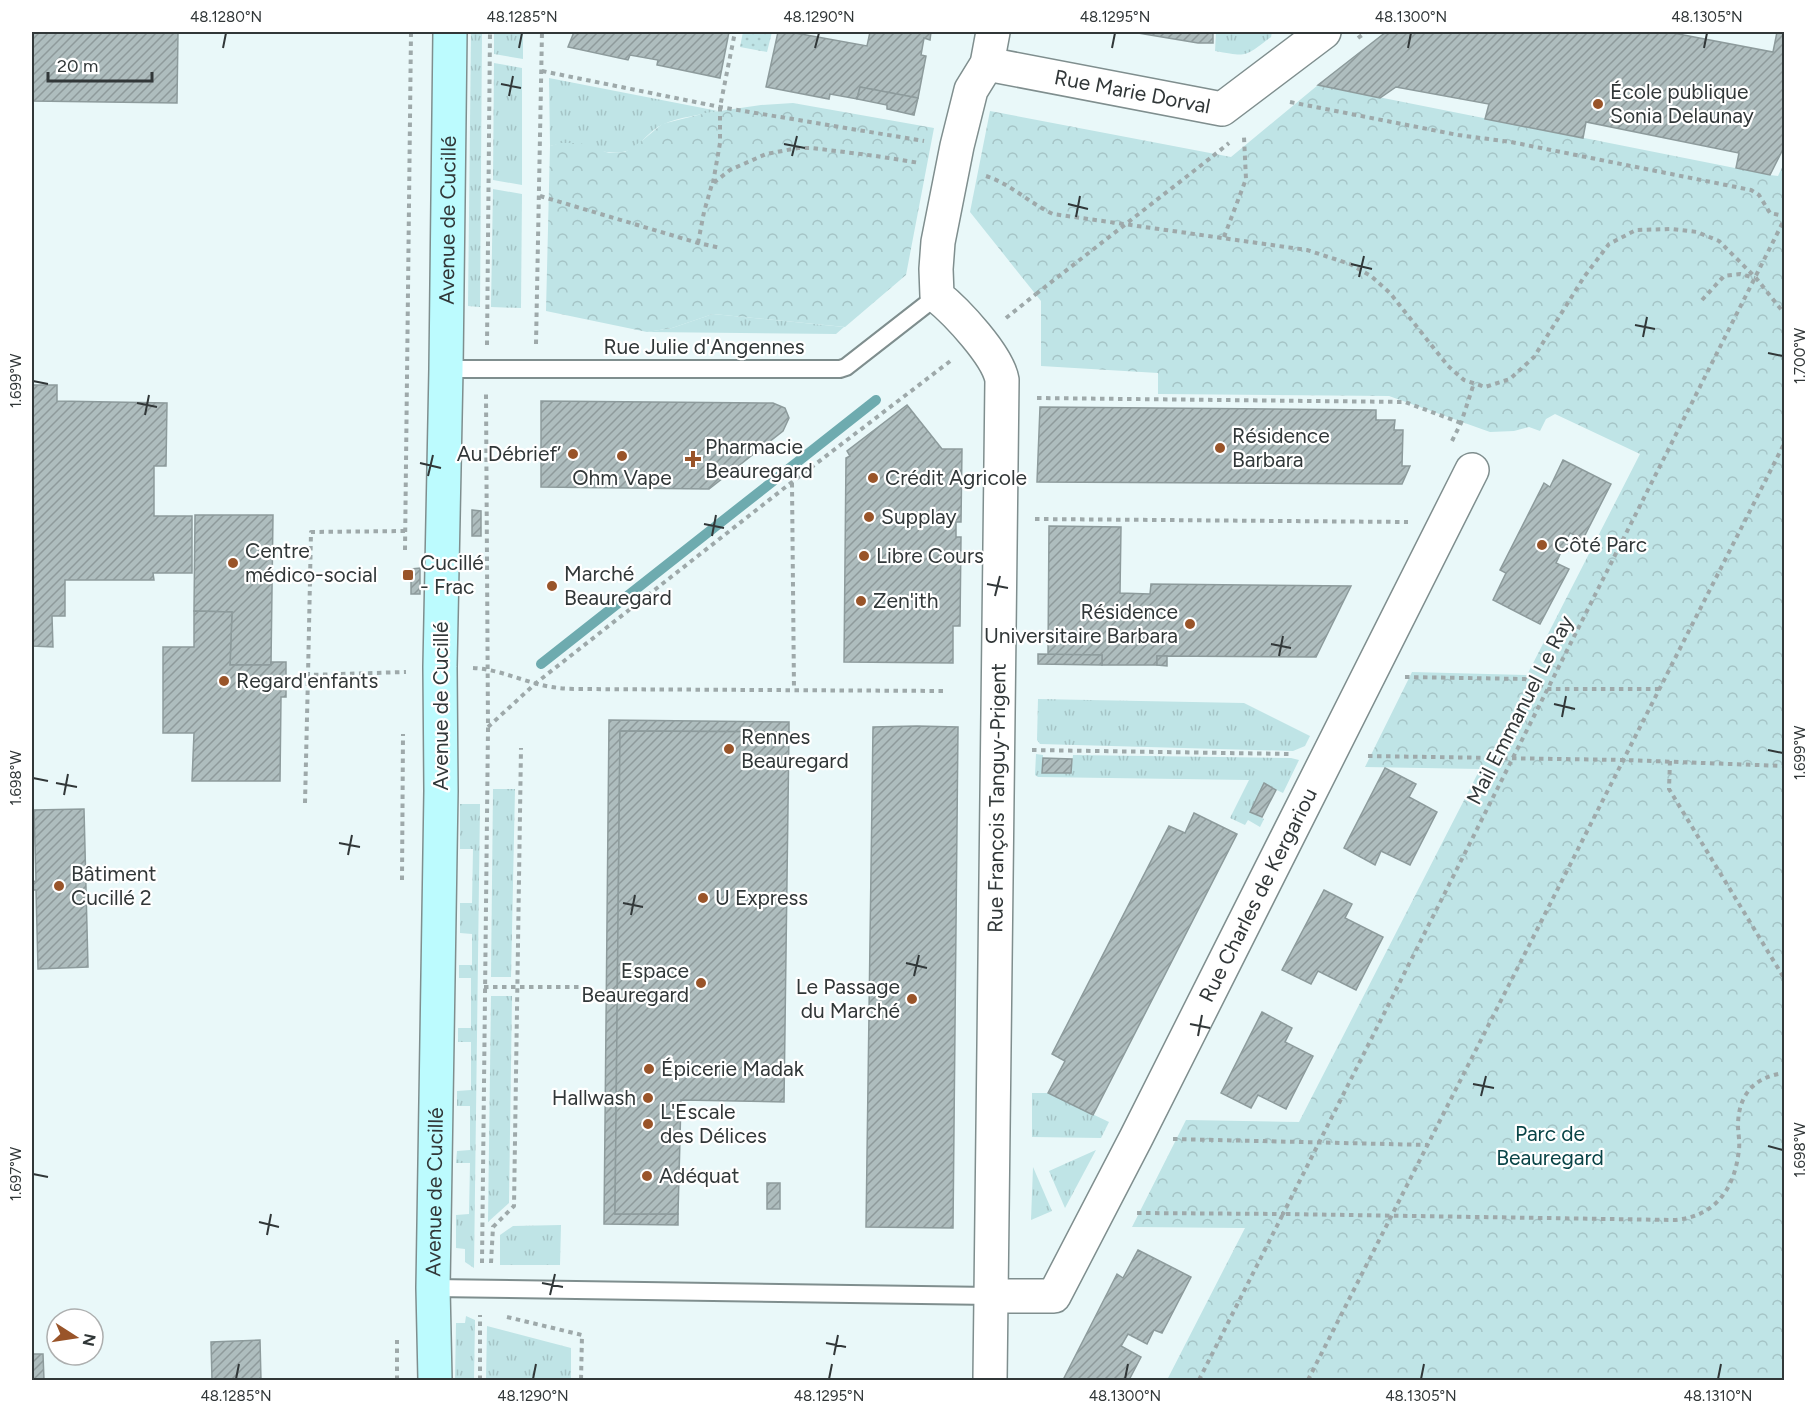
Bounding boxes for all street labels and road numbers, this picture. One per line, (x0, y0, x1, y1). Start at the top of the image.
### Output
street label: Rue Marie Dorval (1052, 64, 1213, 119)
street label: Avenue de Cucillé (434, 135, 461, 305)
street label: Rue Julie d'Angennes (603, 334, 805, 359)
street label: Mail Emmanuel Le Ray (1461, 611, 1578, 809)
street label: Avenue de Cucillé (428, 622, 453, 790)
street label: Rue François Tanguy-Prigent (982, 663, 1011, 933)
street label: Rue Charles de Kergariou (1193, 784, 1322, 1006)
street label: Avenue de Cucillé (420, 1107, 448, 1277)

